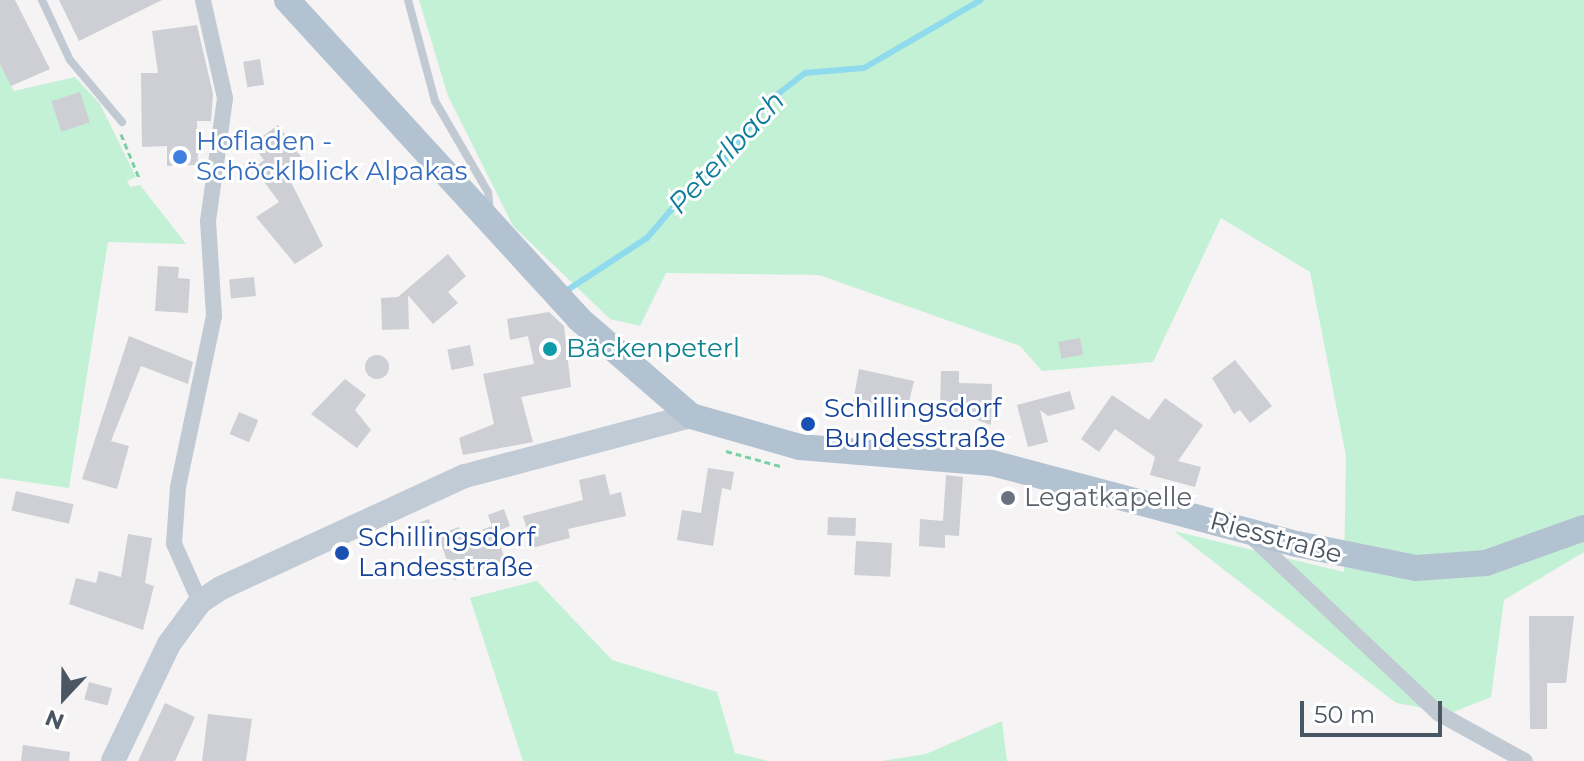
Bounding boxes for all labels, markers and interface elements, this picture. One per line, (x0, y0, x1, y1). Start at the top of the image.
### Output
water label: Peterlbach (661, 84, 791, 220)
place label: Hofladen - Schöcklblick Alpakas (196, 126, 468, 188)
marker: Hofladen - Schöcklblick Alpakas (171, 148, 189, 166)
place label: Bäckenpeterl (566, 333, 740, 365)
marker: Bäckenpeterl (541, 340, 559, 358)
place label: Schillingsdorf Bundesstraße (824, 393, 1006, 454)
marker: Schillingsdorf Bundesstraße (799, 415, 817, 433)
place label: Legatkapelle (1024, 482, 1192, 514)
marker: Legatkapelle (999, 489, 1017, 507)
street label: Riesstraße (1207, 505, 1345, 571)
place label: Schillingsdorf Landesstraße (358, 522, 535, 584)
marker: Schillingsdorf Landesstraße (333, 544, 351, 562)
north arrow (24, 657, 104, 737)
scale bar (1304, 685, 1446, 735)
text: 50 m (1314, 700, 1375, 729)
text: N (42, 704, 68, 736)

